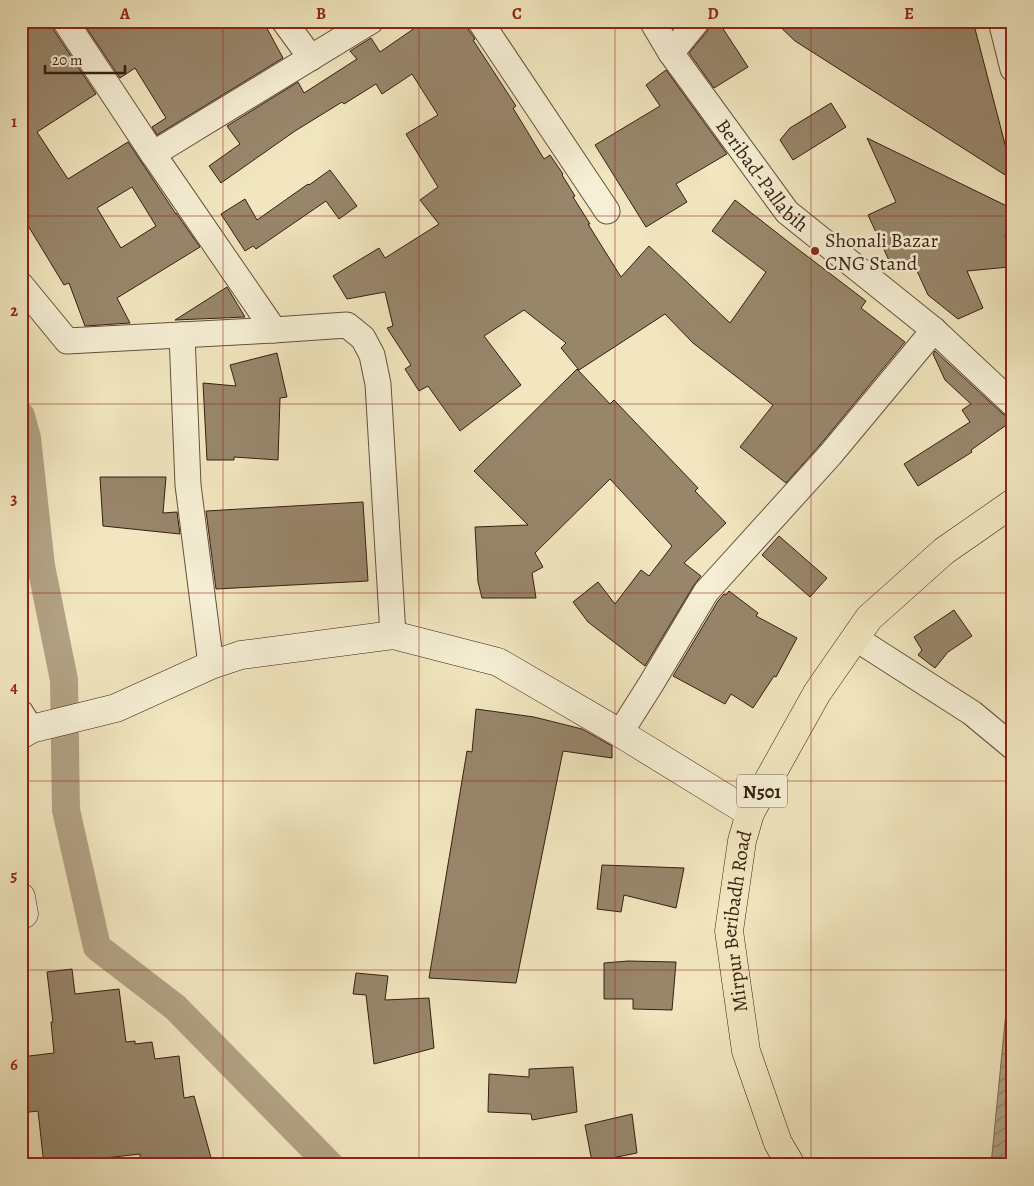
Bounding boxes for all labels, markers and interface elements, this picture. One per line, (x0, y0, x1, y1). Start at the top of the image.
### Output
text: A (119, 3, 131, 25)
text: B (316, 3, 326, 25)
text: C (512, 3, 522, 25)
text: D (707, 3, 719, 25)
text: E (904, 3, 914, 25)
scale bar (45, 42, 125, 74)
text: 20 m (52, 50, 83, 70)
text: 1 (11, 111, 17, 133)
street label: Beribad-Pallabih (709, 113, 814, 238)
place label: Shonali Bazar CNG Stand (825, 227, 939, 277)
marker: Shonali Bazar CNG Stand (809, 245, 821, 257)
text: 2 (10, 300, 18, 322)
text: 3 (11, 488, 18, 510)
text: 4 (10, 677, 18, 699)
road number: N501 (737, 774, 787, 808)
street label: Mirpur Beribadh Road (716, 827, 758, 1014)
text: 5 (11, 865, 18, 887)
text: 6 (10, 1054, 18, 1076)

